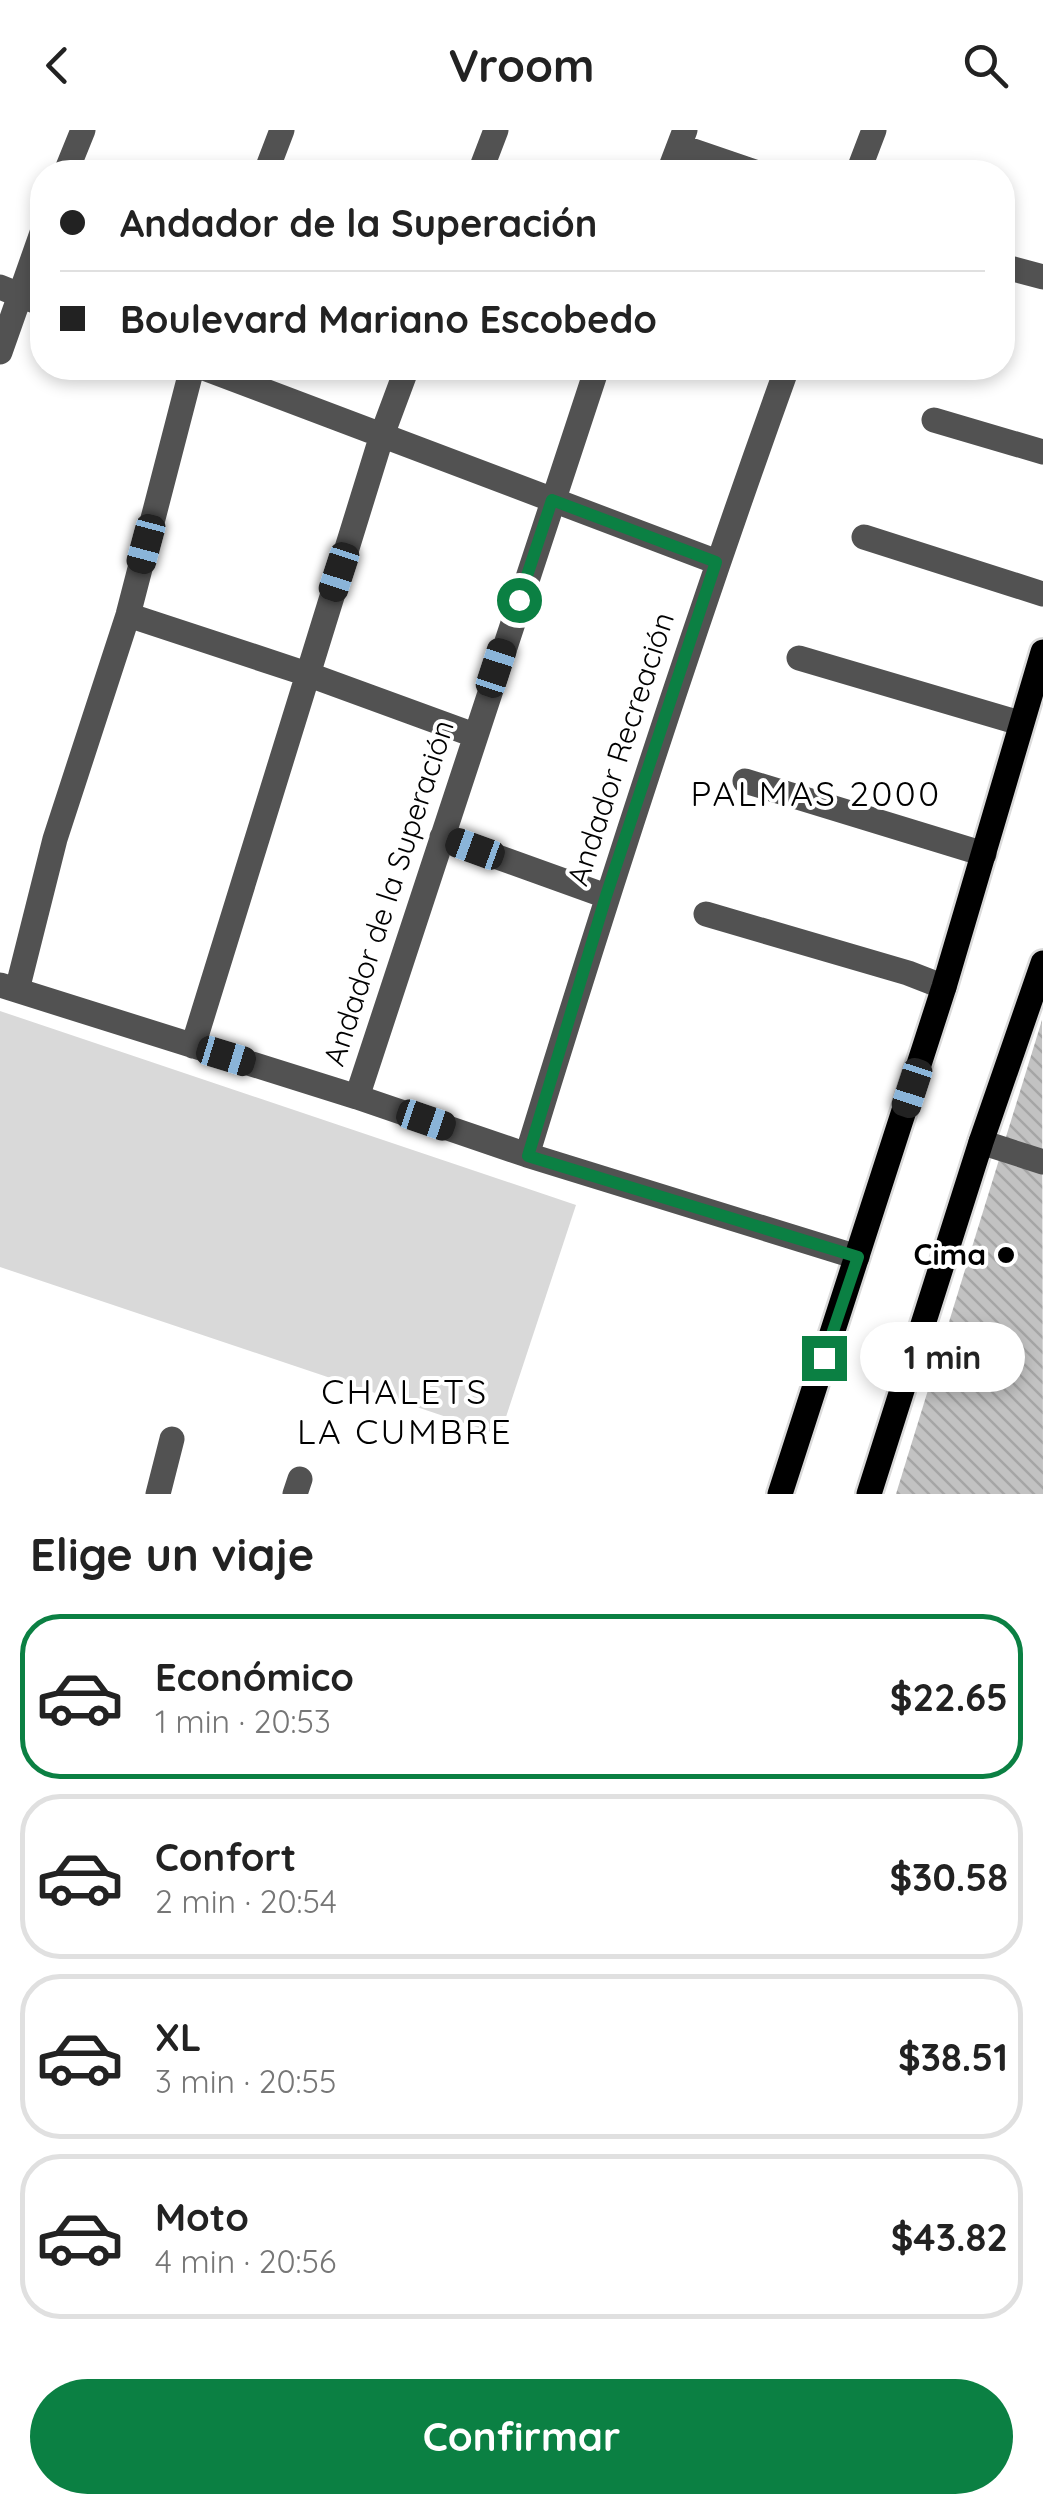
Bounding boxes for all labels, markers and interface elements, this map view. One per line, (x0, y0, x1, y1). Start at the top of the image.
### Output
text: Vroom (448, 37, 595, 93)
icon: back (30, 38, 85, 93)
icon: search (958, 38, 1013, 93)
text: Andador de la Superación (120, 199, 597, 247)
text: Boulevard Mariano Escobedo (120, 295, 657, 343)
car (124, 511, 168, 577)
car (315, 539, 363, 605)
route start (497, 578, 542, 623)
street label: Andador Recreación (558, 607, 682, 890)
car (472, 635, 520, 701)
street label: Andador de la Superación (314, 715, 462, 1071)
district label: PALMAS 2000 (691, 771, 941, 815)
car (442, 825, 508, 873)
car (193, 1033, 259, 1079)
car (888, 1055, 936, 1121)
car (393, 1096, 459, 1144)
place label: Cima (914, 1235, 986, 1273)
marker: Cima (995, 1244, 1017, 1266)
callout: 1 min (859, 1323, 1024, 1393)
route end (802, 1336, 847, 1381)
text: 1 min (904, 1337, 981, 1377)
district label: CHALETS LA CUMBRE (297, 1369, 513, 1453)
text: Elige un viaje (30, 1526, 314, 1582)
icon: car (35, 1652, 125, 1742)
text: Económico (155, 1653, 354, 1701)
text: $22.65 (890, 1673, 1008, 1721)
text: 1 min · 20:53 (155, 1701, 331, 1741)
icon: car (35, 1832, 125, 1922)
text: Confort (155, 1833, 296, 1881)
text: $30.58 (889, 1853, 1008, 1901)
text: 2 min · 20:54 (155, 1881, 337, 1921)
icon: car (35, 2012, 125, 2102)
text: XL (155, 2013, 201, 2061)
text: $38.51 (898, 2033, 1008, 2081)
text: 3 min · 20:55 (155, 2061, 336, 2101)
icon: car (35, 2192, 125, 2282)
text: Moto (155, 2193, 249, 2241)
text: $43.82 (891, 2213, 1008, 2261)
text: 4 min · 20:56 (155, 2241, 336, 2281)
button: Confirmar (30, 2379, 1013, 2494)

